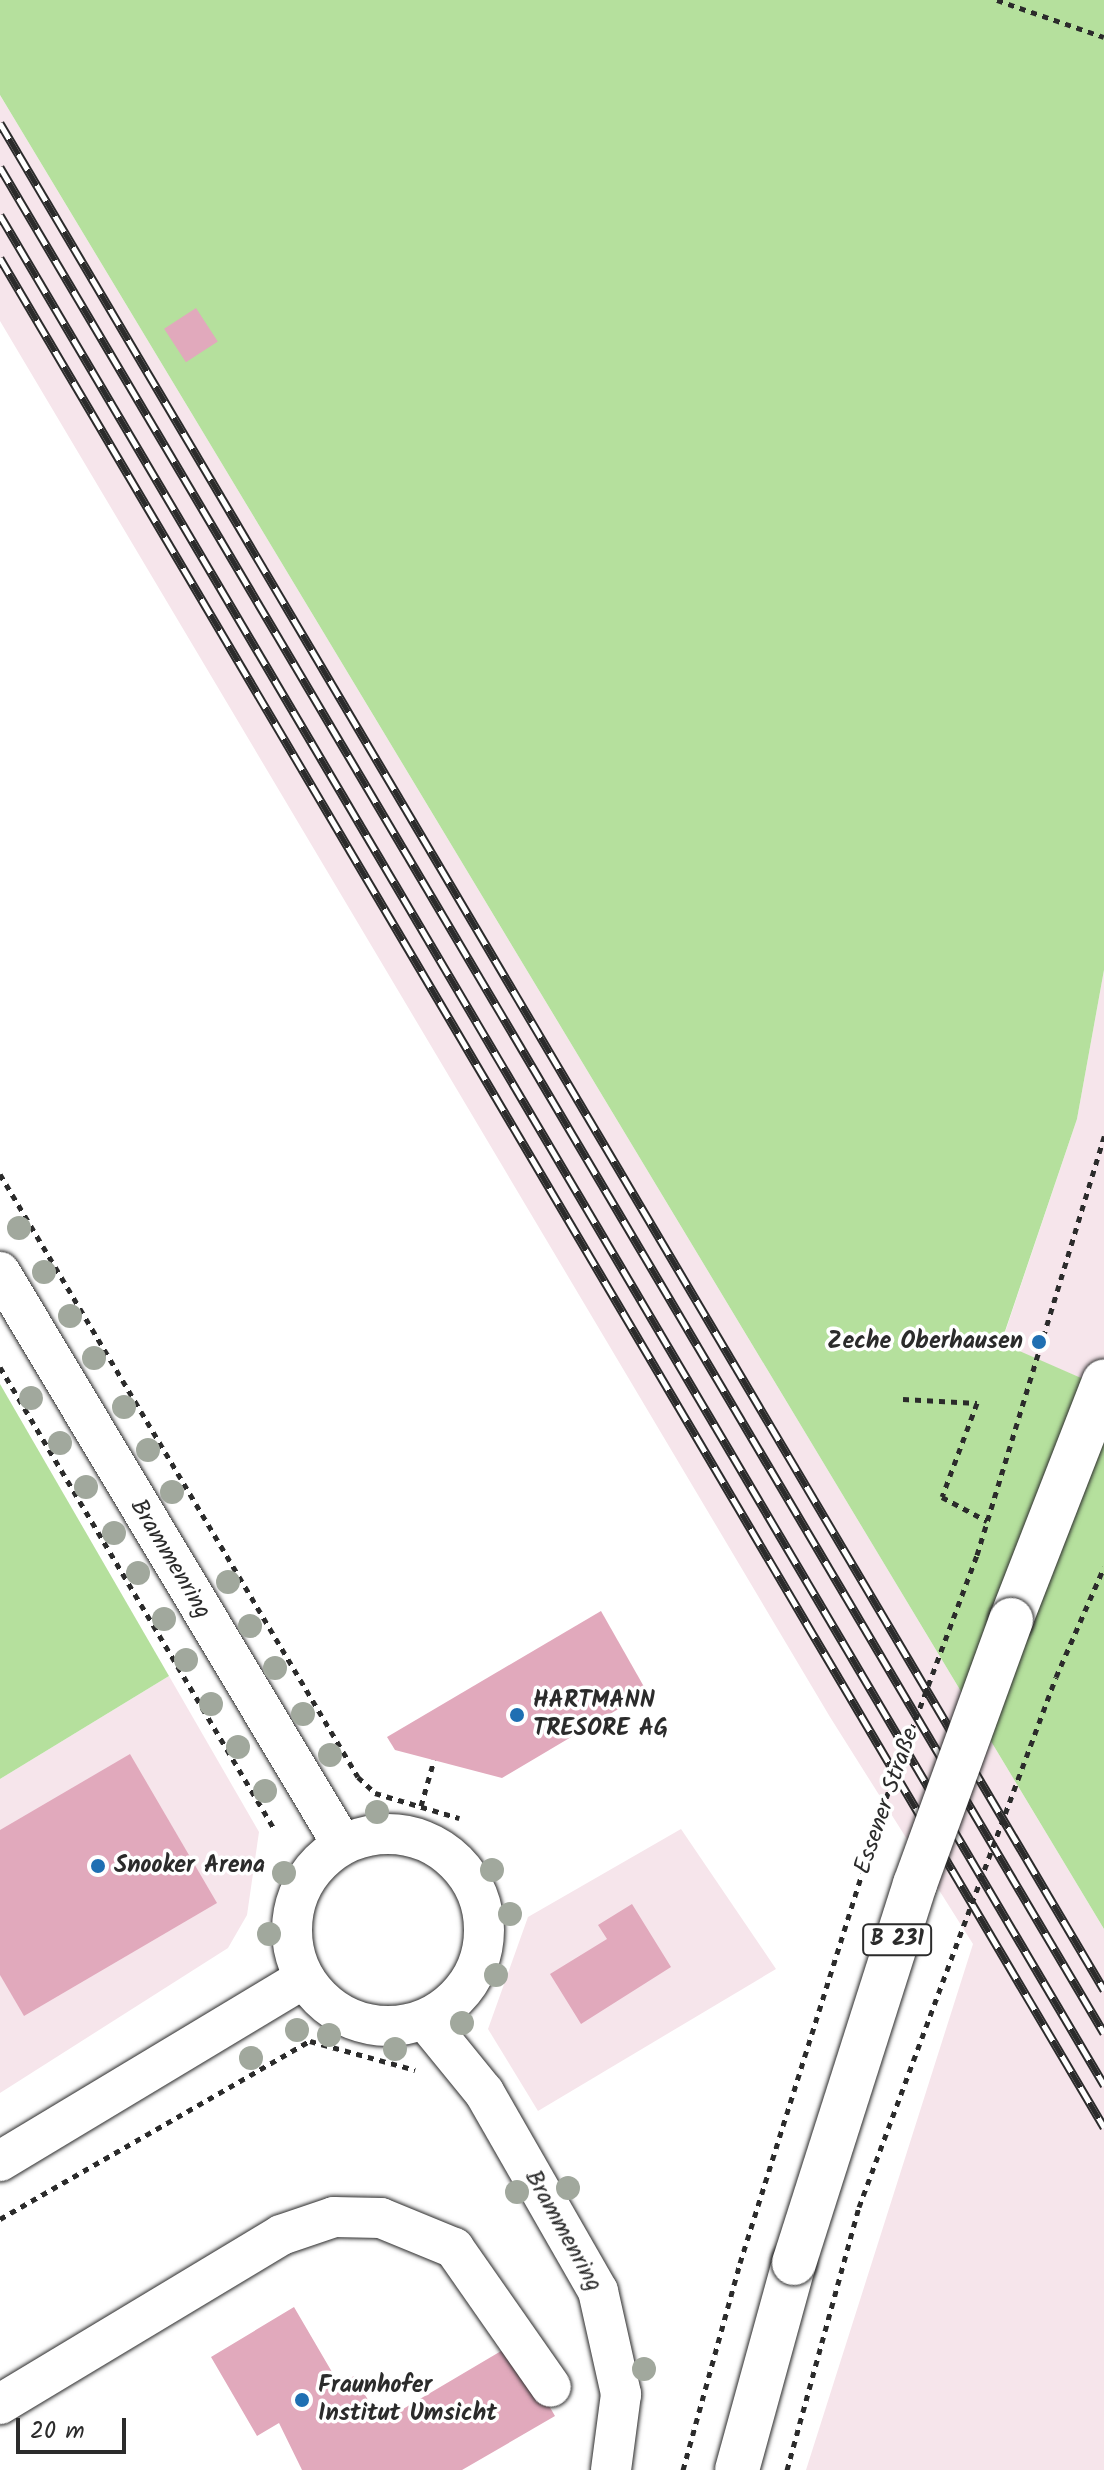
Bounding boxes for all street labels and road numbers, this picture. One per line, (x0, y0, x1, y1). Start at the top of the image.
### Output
street label: Brammenring (123, 1494, 217, 1624)
street label: Essener Straße (849, 1724, 925, 1878)
road number: B 231 (861, 1922, 933, 1958)
street label: Brammenring (518, 2165, 608, 2297)

